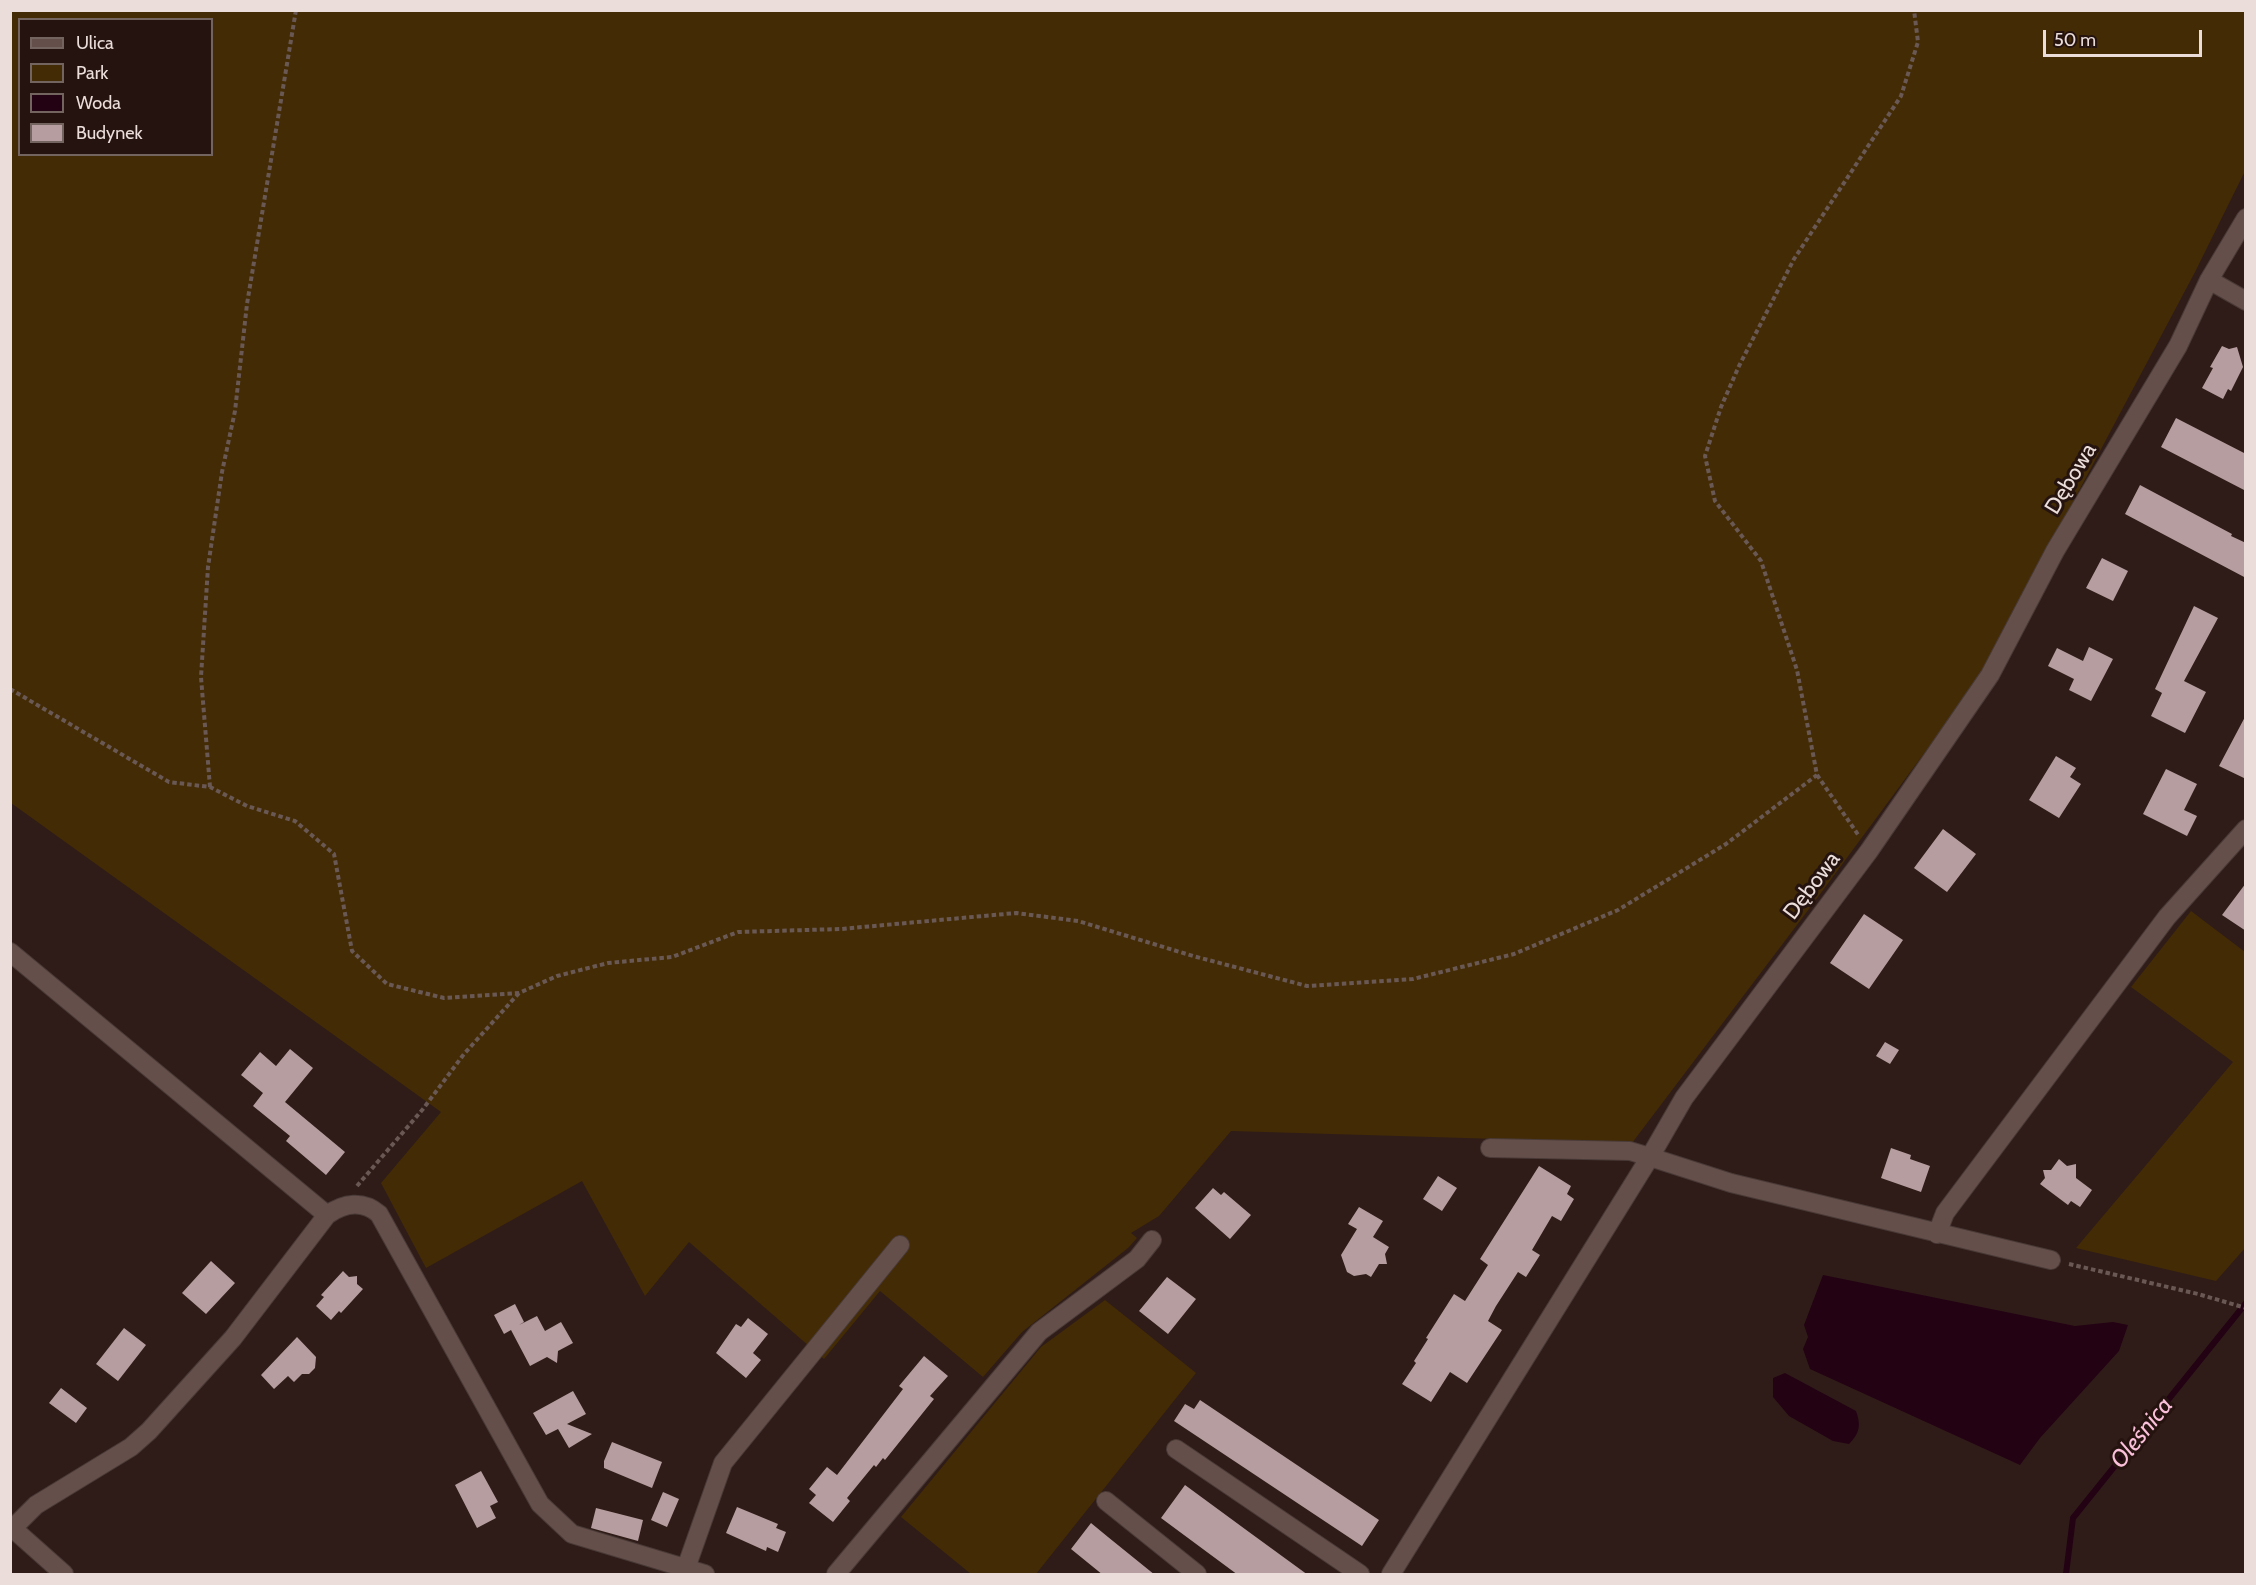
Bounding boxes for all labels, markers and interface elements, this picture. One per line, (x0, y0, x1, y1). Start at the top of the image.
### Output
legend (18, 18, 213, 156)
scale bar (2046, 18, 2205, 56)
text: 50 m (2054, 29, 2096, 51)
text: Ulica (76, 32, 114, 54)
text: Park (76, 62, 108, 84)
text: Woda (76, 92, 121, 114)
text: Budynek (76, 122, 143, 144)
street label: Dębowa (2040, 439, 2102, 519)
street label: Dębowa (1778, 847, 1846, 925)
water label: Oleśnica (2105, 1392, 2179, 1474)

